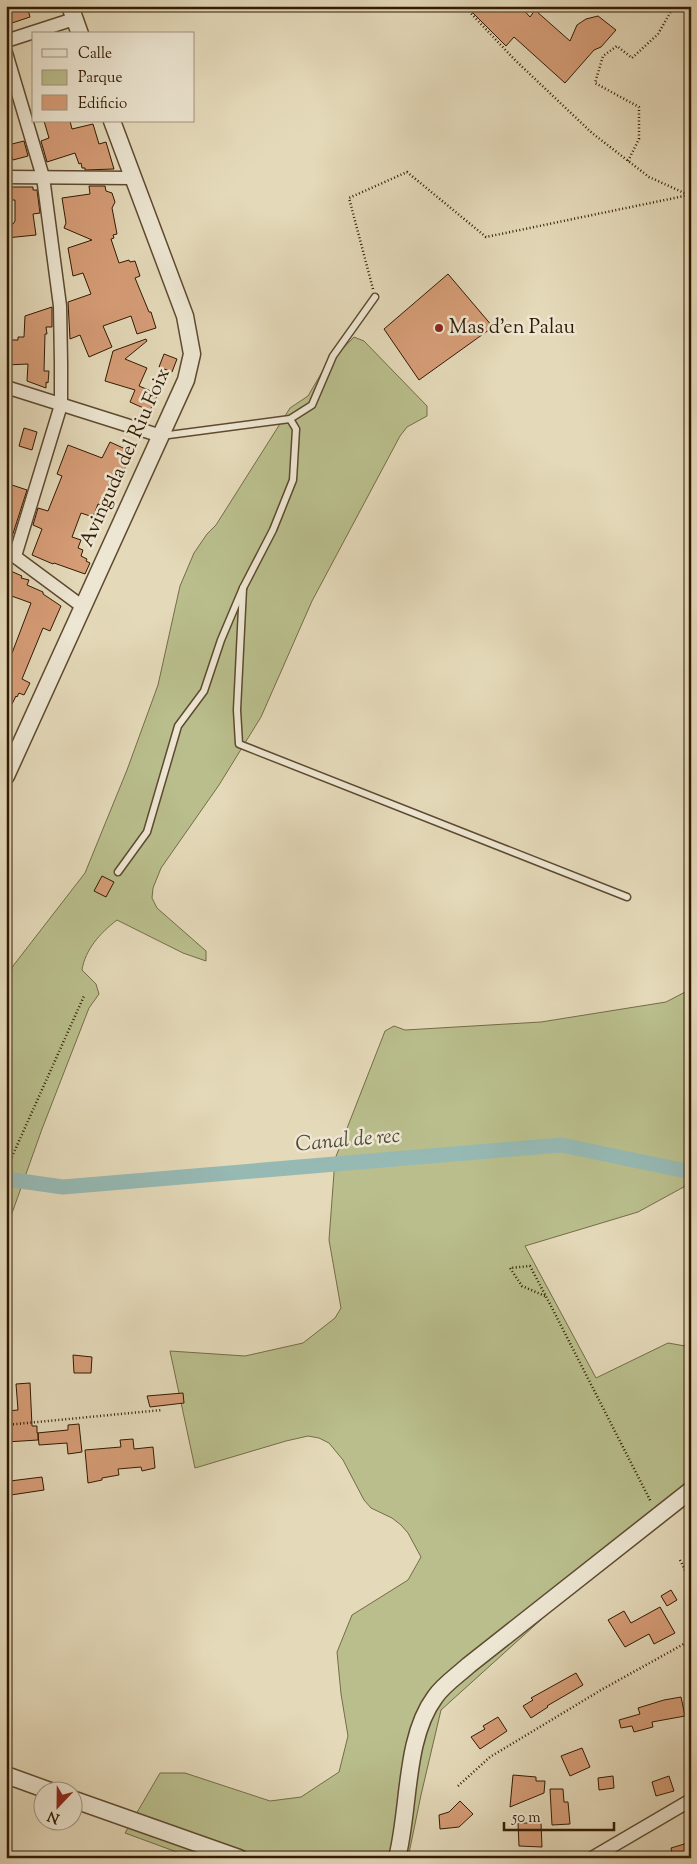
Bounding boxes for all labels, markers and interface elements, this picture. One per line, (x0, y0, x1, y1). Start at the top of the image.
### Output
legend (32, 32, 195, 122)
text: Calle (78, 44, 112, 65)
text: Parque (78, 68, 122, 89)
text: Edificio (78, 94, 127, 115)
place label: Mas d'en Palau (449, 314, 575, 343)
marker: Mas d'en Palau (433, 322, 445, 334)
street label: Avinguda del Riu Foix (73, 364, 179, 552)
water label: Canal de rec (294, 1121, 402, 1161)
north arrow (32, 1782, 82, 1832)
scale bar (504, 1799, 614, 1831)
text: N (45, 1805, 63, 1828)
text: 50 m (511, 1808, 541, 1829)

